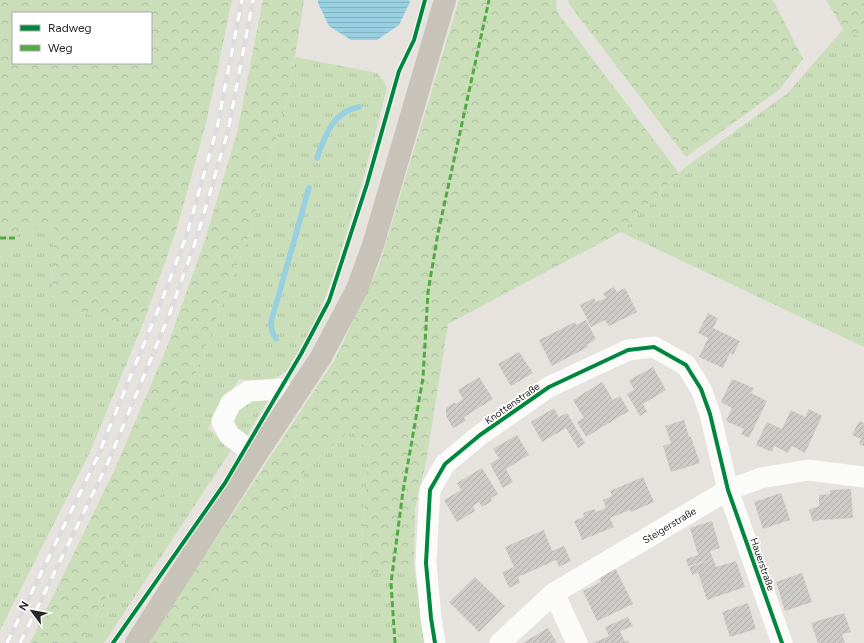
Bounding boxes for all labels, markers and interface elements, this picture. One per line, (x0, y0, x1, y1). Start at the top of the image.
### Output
legend (12, 12, 152, 64)
text: Radweg (48, 21, 92, 35)
text: Weg (48, 41, 73, 55)
street label: Knottenstraße (482, 379, 543, 427)
street label: Steigerstraße (640, 504, 699, 547)
street label: Hauerstraße (747, 536, 778, 593)
north arrow (12, 591, 52, 631)
text: N (16, 599, 32, 613)

